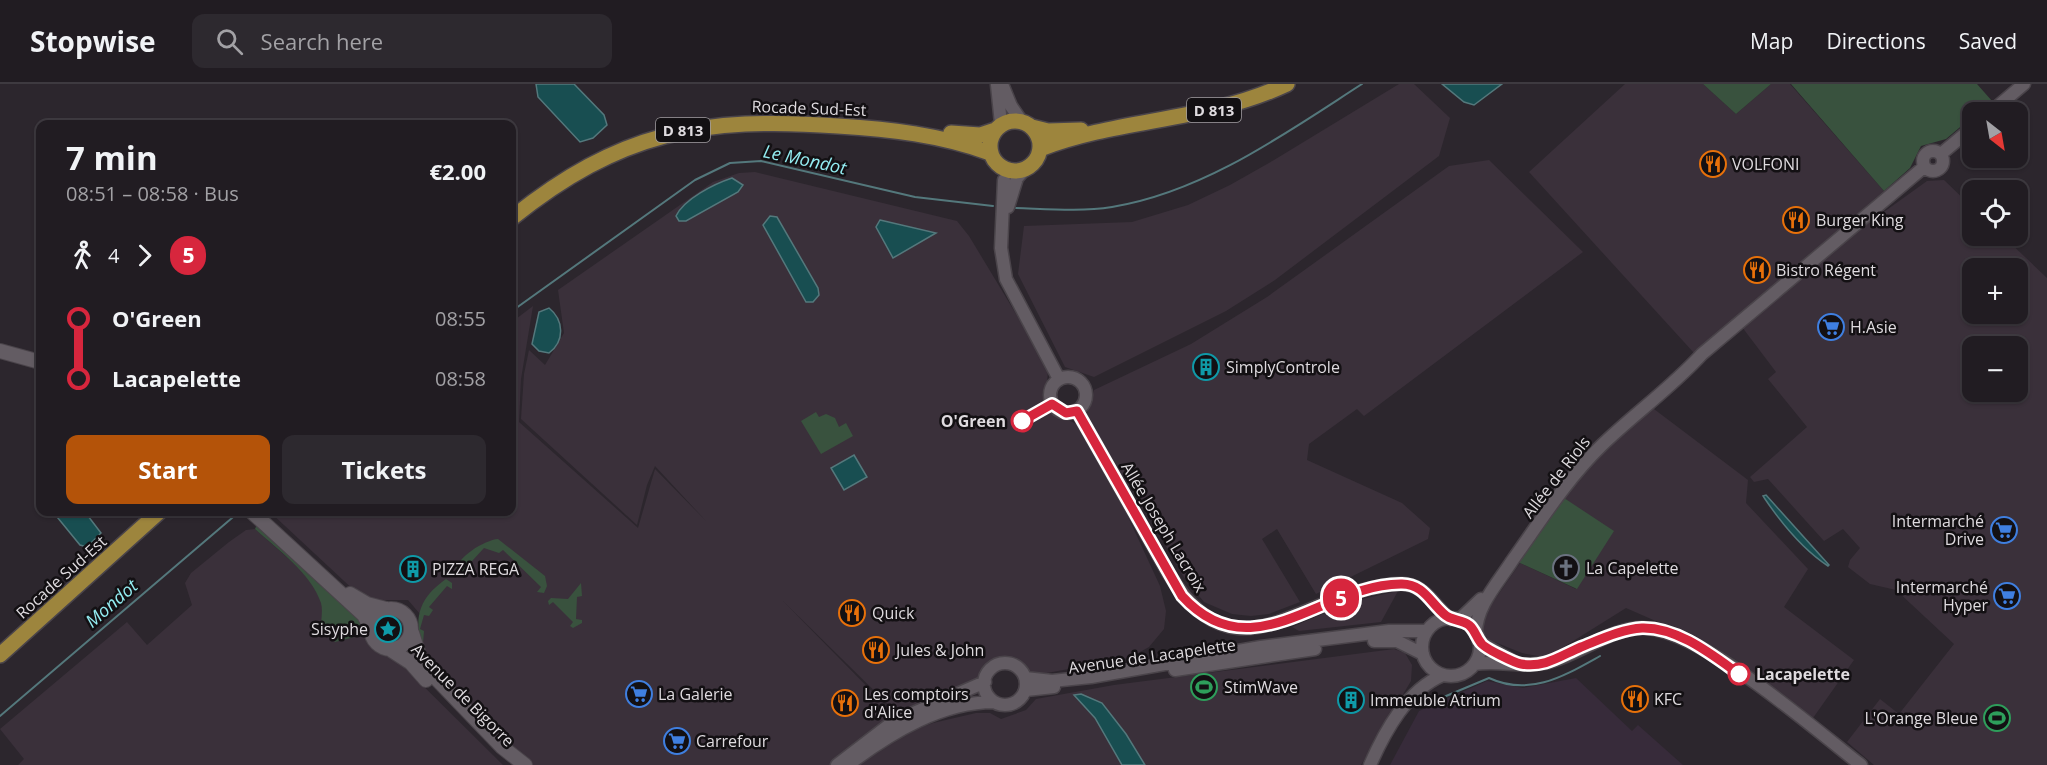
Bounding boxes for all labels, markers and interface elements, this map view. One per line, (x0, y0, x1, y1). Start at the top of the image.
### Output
search box (192, 14, 612, 68)
text: Stopwise (30, 22, 156, 60)
icon: search (213, 25, 246, 58)
text: Search here (261, 26, 383, 56)
text: Map (1750, 27, 1793, 55)
text: Directions (1826, 27, 1926, 55)
text: Saved (1959, 27, 2017, 55)
street label: Rocade Sud-Est (751, 95, 867, 121)
road number: D 813 (1187, 98, 1241, 122)
north arrow (1962, 102, 2028, 168)
map controls (1962, 102, 2028, 402)
road number: D 813 (656, 118, 710, 142)
text: 7 min (66, 135, 158, 180)
water label: Le Mondot (761, 138, 850, 180)
restaurant icon: VOLFONI (1698, 149, 1728, 179)
place label: VOLFONI (1732, 153, 1800, 175)
text: €2.00 (429, 156, 486, 186)
text: 08:51 – 08:58 · Bus (66, 180, 239, 207)
button: locate (1962, 180, 2028, 246)
restaurant icon: Burger King (1781, 205, 1811, 235)
place label: Burger King (1816, 209, 1904, 231)
icon: walk (66, 239, 99, 272)
icon: forward (128, 239, 161, 272)
text: 5 (182, 241, 194, 269)
text: 4 (108, 242, 119, 269)
restaurant icon: Bistro Régent (1742, 255, 1772, 285)
button: + (1962, 258, 2028, 324)
place label: Bistro Régent (1776, 259, 1876, 281)
text: O'Green (112, 303, 202, 333)
text: 08:55 (435, 305, 486, 332)
supermarket icon: H.Asie (1816, 312, 1846, 342)
place label: H.Asie (1850, 316, 1897, 338)
button: − (1962, 336, 2028, 402)
building icon: SimplyControle (1191, 352, 1221, 382)
place label: SimplyControle (1226, 356, 1340, 378)
text: Lacapelette (112, 363, 241, 393)
text: 08:58 (435, 365, 486, 392)
place label: O'Green (941, 410, 1006, 432)
marker: O'Green (1011, 410, 1033, 432)
street label: Allée de Riols (1517, 431, 1595, 523)
button: Start (66, 435, 270, 504)
button: Tickets (282, 435, 486, 504)
street label: Allée Joseph Lacroix (1116, 458, 1212, 597)
place label: Intermarché Drive (1892, 510, 1984, 550)
supermarket icon: Intermarché Drive (1989, 515, 2019, 545)
street label: Rocade Sud-Est (11, 530, 111, 624)
church icon: La Capelette (1551, 553, 1581, 583)
building icon: PIZZA REGA (398, 554, 428, 584)
place label: La Capelette (1586, 557, 1679, 579)
place label: PIZZA REGA (432, 558, 520, 580)
water label: Mondot (80, 573, 143, 632)
place label: Intermarché Hyper (1896, 576, 1988, 616)
line badge: 5 (1322, 578, 1360, 618)
supermarket icon: Intermarché Hyper (1992, 581, 2022, 611)
text: 5 (1335, 584, 1347, 612)
restaurant icon: Quick (837, 598, 867, 628)
place label: Quick (872, 602, 915, 624)
place icon: Sisyphe (373, 614, 403, 644)
place label: Sisyphe (311, 618, 368, 640)
street label: Avenue de Lacapelette (1067, 633, 1237, 679)
restaurant icon: Jules & John (861, 635, 891, 665)
street label: Avenue de Bigorre (407, 639, 519, 751)
place label: Jules & John (894, 639, 984, 661)
marker: Lacapelette (1728, 663, 1750, 685)
place label: Lacapelette (1756, 663, 1850, 685)
sports icon: StimWave (1189, 672, 1219, 702)
place label: StimWave (1224, 676, 1298, 698)
supermarket icon: La Galerie (624, 679, 654, 709)
place label: La Galerie (658, 683, 733, 705)
place label: Les comptoirs d'Alice (864, 683, 969, 723)
restaurant icon: KFC (1620, 684, 1650, 714)
building icon: Immeuble Atrium (1336, 685, 1366, 715)
restaurant icon: Les comptoirs d'Alice (830, 688, 860, 718)
place label: KFC (1654, 688, 1682, 710)
place label: Immeuble Atrium (1370, 689, 1501, 711)
sports icon: L'Orange Bleue (1982, 703, 2012, 733)
place label: L'Orange Bleue (1864, 707, 1978, 729)
supermarket icon: Carrefour (662, 726, 692, 756)
place label: Carrefour (696, 730, 769, 752)

